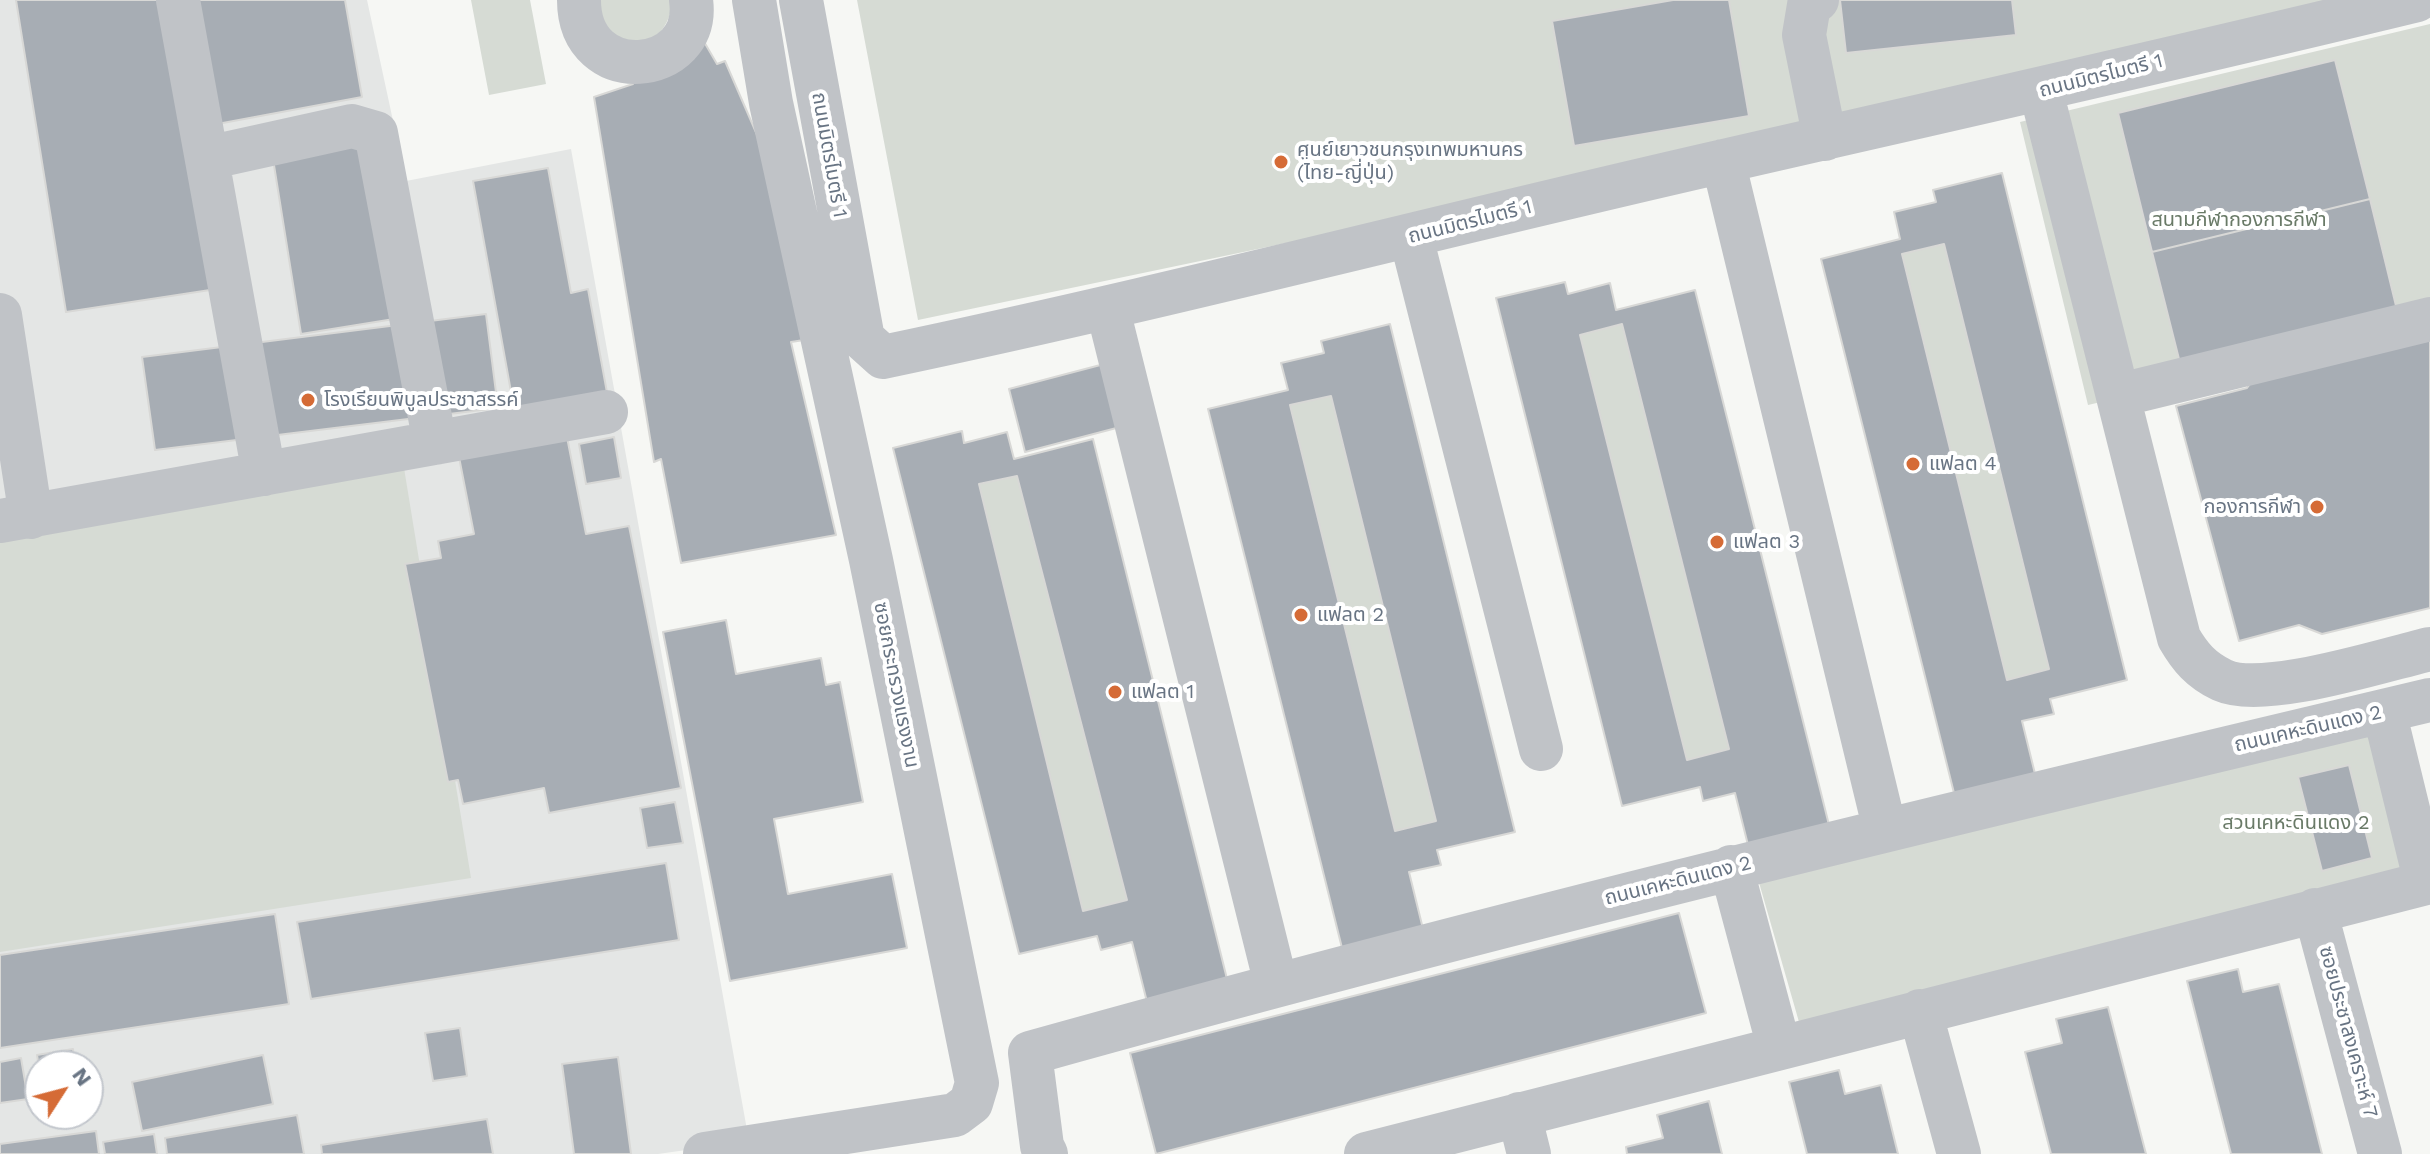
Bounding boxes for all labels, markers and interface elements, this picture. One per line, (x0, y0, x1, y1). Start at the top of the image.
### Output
street label: ถนนมิตรไมตรี 1 (2037, 49, 2165, 103)
street label: ถนนมิตรไมตรี 1 (806, 90, 852, 220)
place label: ศูนย์เยาวชนกรุงเทพมหานคร (ไทย-ญี่ปุ่น) (1297, 138, 1523, 185)
marker: ศูนย์เยาวชนกรุงเทพมหานคร (ไทย-ญี่ปุ่น) (1272, 153, 1290, 171)
street label: ถนนมิตรไมตรี 1 (1406, 195, 1534, 249)
park label: สนามกีฬากองการกีฬา (2151, 208, 2327, 232)
place label: โรงเรียนพิบูลประชาสรรค์ (324, 388, 518, 412)
marker: โรงเรียนพิบูลประชาสรรค์ (299, 391, 317, 409)
place label: แฟลต 4 (1929, 452, 1997, 476)
marker: แฟลต 4 (1904, 455, 1922, 473)
place label: กองการกีฬา (2203, 495, 2301, 519)
marker: กองการกีฬา (2308, 498, 2326, 516)
place label: แฟลต 3 (1733, 530, 1800, 554)
marker: แฟลต 3 (1708, 533, 1726, 551)
street label: ซอยกระทรวงแรงงาน (868, 600, 924, 770)
place label: แฟลต 2 (1317, 603, 1384, 627)
marker: แฟลต 2 (1292, 606, 1310, 624)
place label: แฟลต 1 (1131, 680, 1194, 704)
marker: แฟลต 1 (1106, 683, 1124, 701)
street label: ถนนเคหะดินแดง 2 (2232, 700, 2384, 758)
park label: สวนเคหะดินแดง 2 (2222, 811, 2370, 835)
street label: ถนนเคหะดินแดง 2 (1602, 851, 1754, 911)
street label: ซอยประชาสงเคราะห์ 7 (2314, 944, 2382, 1120)
north arrow (24, 1050, 104, 1130)
text: N (67, 1063, 97, 1091)

